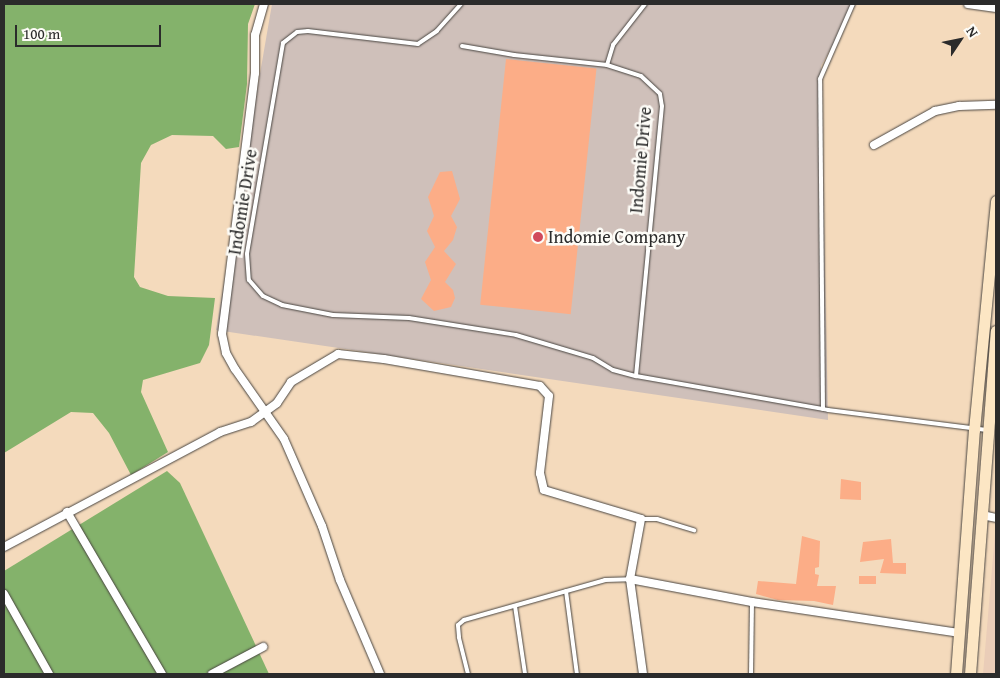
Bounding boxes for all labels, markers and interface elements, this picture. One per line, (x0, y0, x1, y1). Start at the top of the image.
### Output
scale bar (18, 15, 164, 47)
north arrow (935, 15, 985, 65)
text: N (962, 22, 983, 41)
text: 100 m (23, 23, 60, 44)
street label: Indomie Drive (626, 106, 656, 214)
street label: Indomie Drive (224, 147, 262, 257)
place label: Indomie Company (548, 226, 686, 248)
marker: Indomie Company (532, 231, 544, 243)

